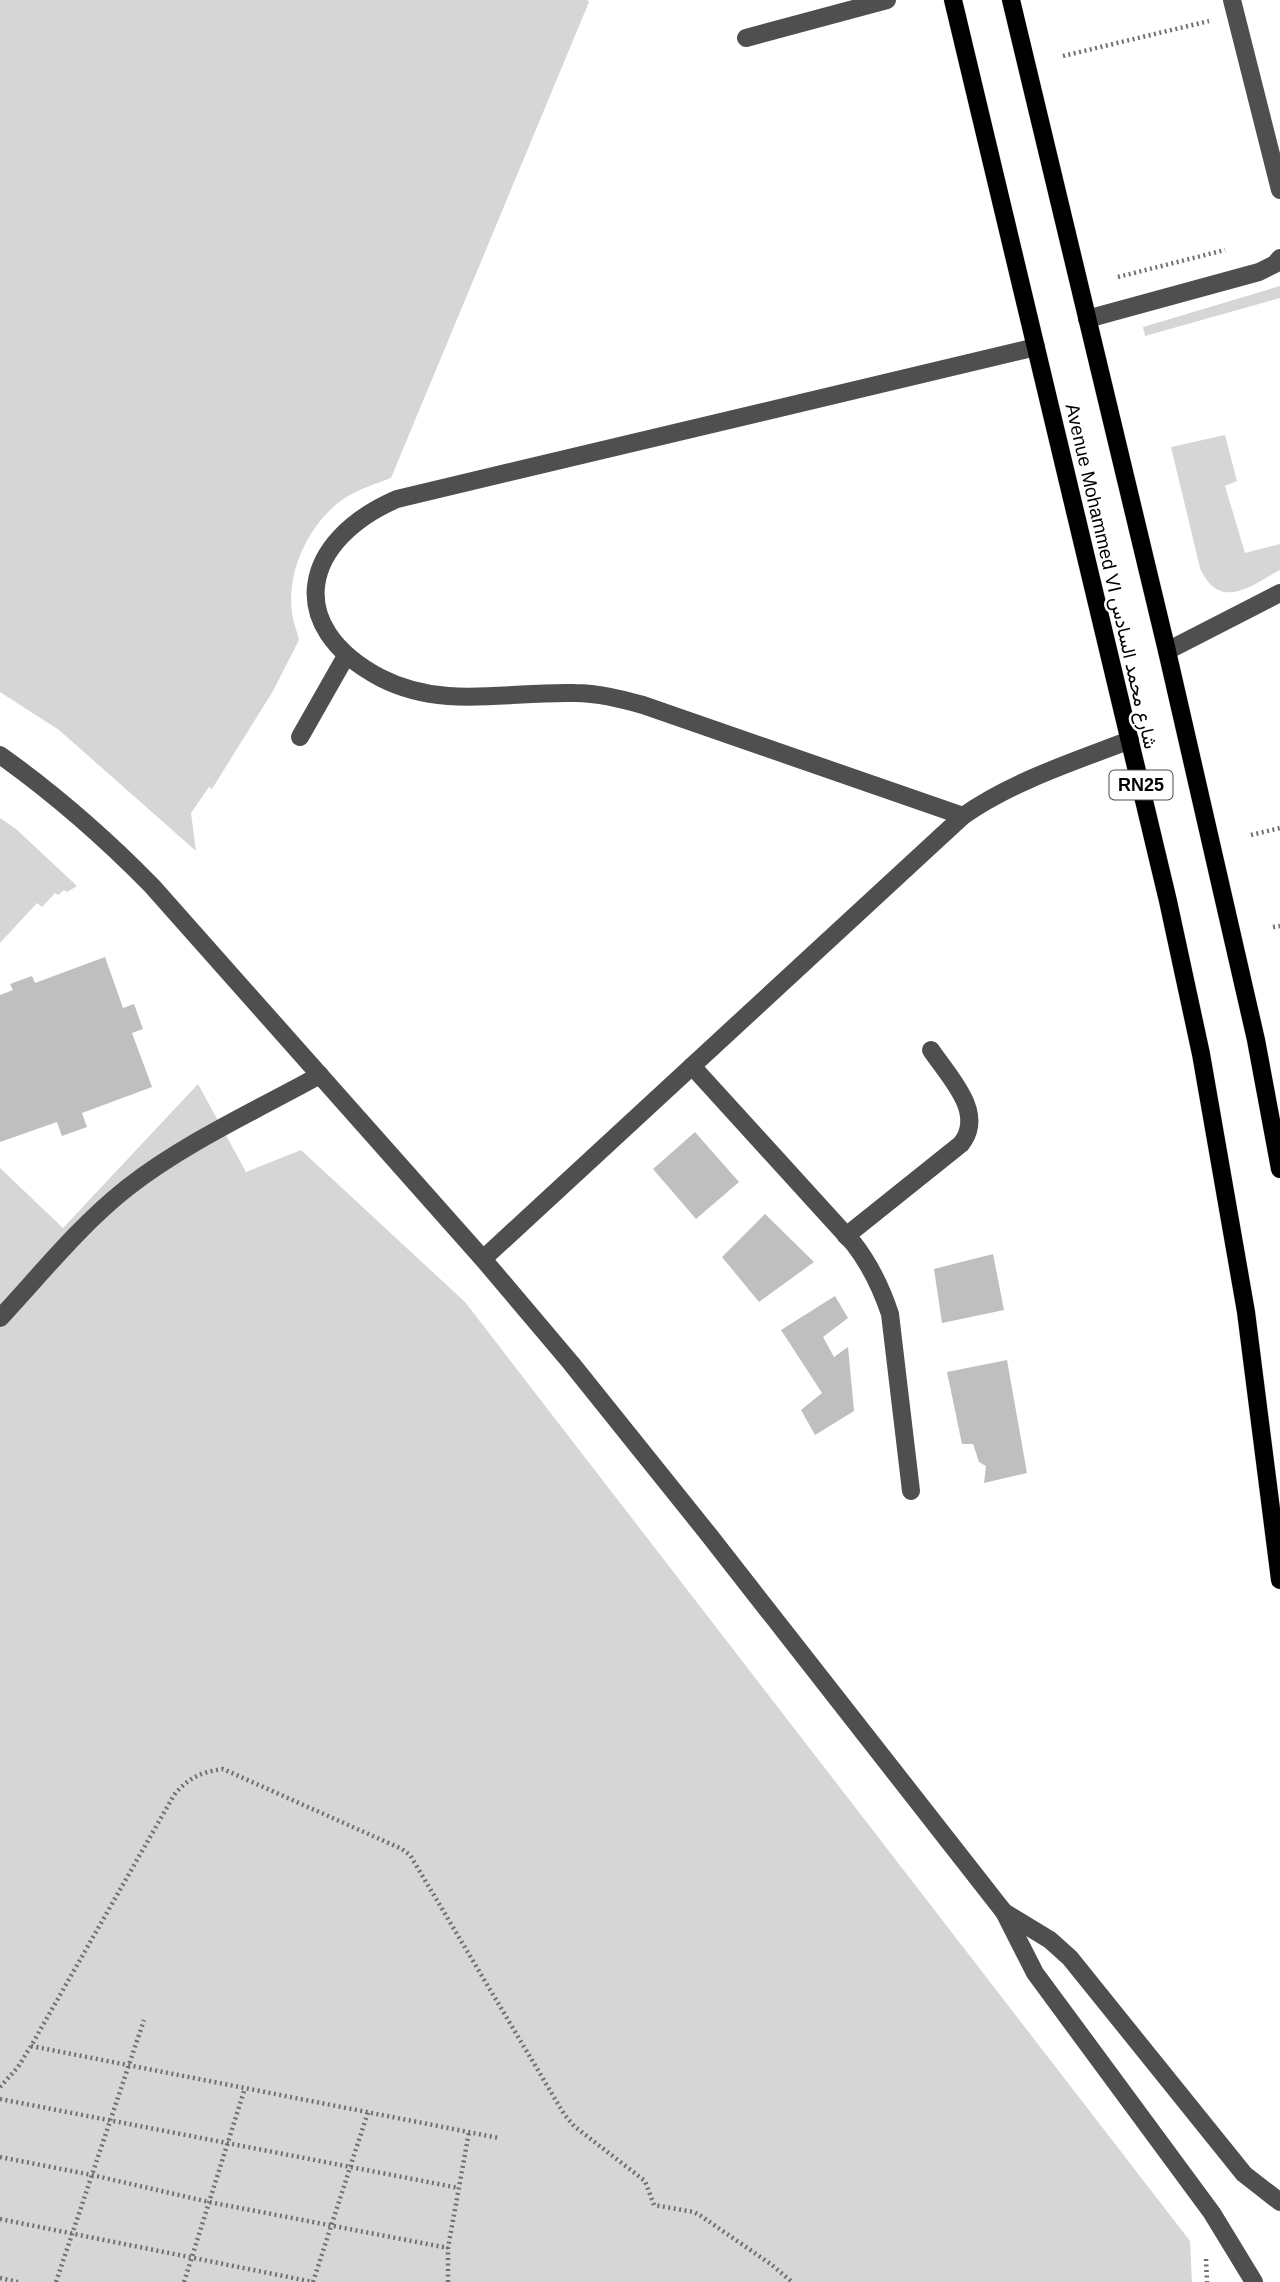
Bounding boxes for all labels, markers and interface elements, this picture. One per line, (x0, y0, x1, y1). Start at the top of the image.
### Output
street label: Avenue Mohammed VI شارع محمد السادس (1060, 402, 1162, 751)
road number: RN25 (1110, 770, 1172, 800)

